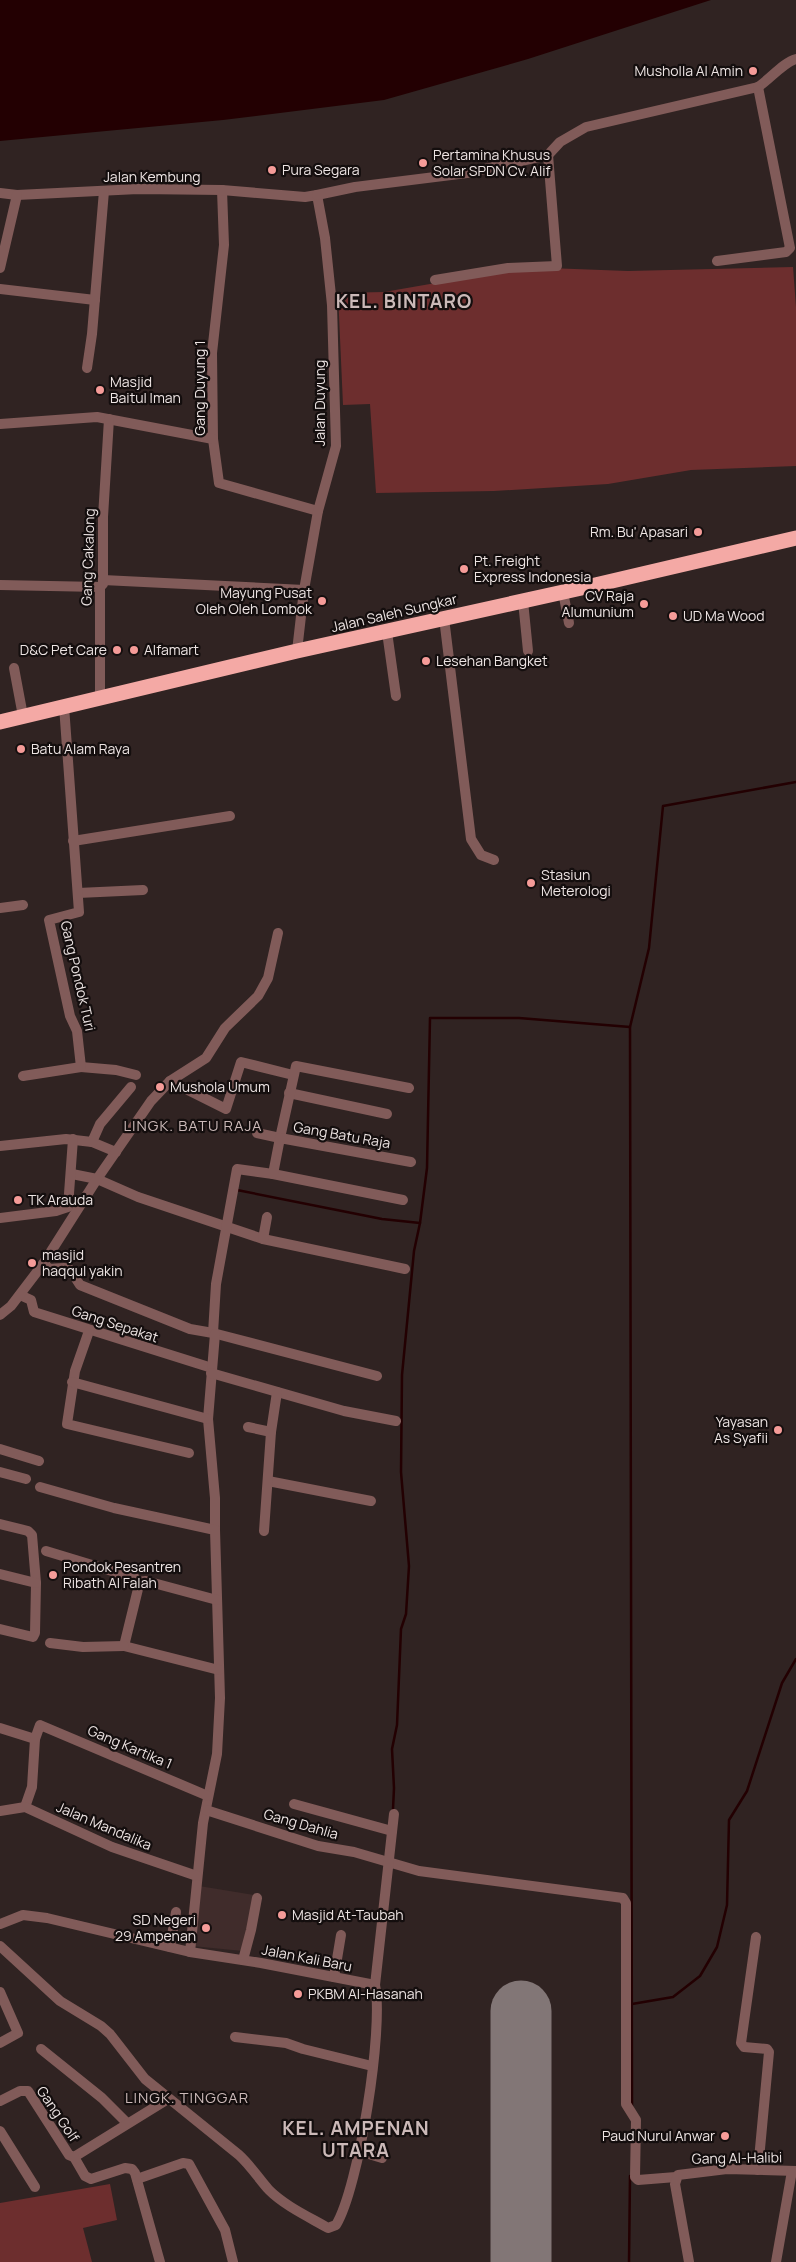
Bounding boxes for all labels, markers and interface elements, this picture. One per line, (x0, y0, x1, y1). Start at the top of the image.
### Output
place label: Musholla Al Amin (635, 61, 743, 80)
marker: Musholla Al Amin (747, 65, 759, 77)
place label: Pertamina Khusus Solar SPDN Cv. Alif (433, 145, 550, 180)
marker: Pertamina Khusus Solar SPDN Cv. Alif (417, 157, 429, 169)
place label: Pura Segara (282, 160, 360, 179)
marker: Pura Segara (266, 164, 278, 176)
street label: Jalan Kembung (103, 167, 201, 186)
district label: KEL. BINTARO (336, 288, 472, 314)
street label: Gang Duyung 1 (190, 340, 209, 436)
street label: Jalan Duyung (310, 360, 329, 446)
place label: Masjid Baitul Iman (110, 372, 181, 407)
marker: Masjid Baitul Iman (94, 384, 106, 396)
street label: Gang Cakalong (76, 508, 99, 606)
place label: Rm. Bu' Apasari (590, 522, 688, 541)
marker: Rm. Bu' Apasari (692, 526, 704, 538)
place label: Pt. Freight Express Indonesia (474, 551, 591, 586)
marker: Pt. Freight Express Indonesia (458, 563, 470, 575)
place label: Mayung Pusat Oleh Oleh Lombok (196, 583, 313, 618)
place label: CV Raja Alumunium (562, 586, 634, 621)
street label: Jalan Saleh Sungkar (329, 589, 459, 636)
marker: Mayung Pusat Oleh Oleh Lombok (316, 595, 328, 607)
marker: CV Raja Alumunium (638, 598, 650, 610)
place label: UD Ma Wood (683, 606, 765, 625)
marker: UD Ma Wood (667, 610, 679, 622)
place label: D&C Pet Care (20, 640, 107, 659)
place label: Alfamart (144, 640, 199, 659)
marker: D&C Pet Care (111, 644, 123, 656)
marker: Alfamart (128, 644, 140, 656)
place label: Lesehan Bangket (436, 651, 548, 670)
marker: Lesehan Bangket (420, 655, 432, 667)
place label: Batu Alam Raya (31, 739, 130, 758)
marker: Batu Alam Raya (15, 743, 27, 755)
place label: Stasiun Meterologi (541, 865, 611, 900)
marker: Stasiun Meterologi (525, 877, 537, 889)
street label: Gang Pondok Turi (57, 919, 100, 1033)
place label: Mushola Umum (170, 1077, 270, 1096)
marker: Mushola Umum (154, 1081, 166, 1093)
district label: LINGK. BATU RAJA (123, 1115, 263, 1136)
street label: Gang Batu Raja (292, 1117, 392, 1152)
place label: TK Arauda (28, 1190, 93, 1209)
marker: TK Arauda (12, 1194, 24, 1206)
place label: masjid haqqul yakin (42, 1245, 122, 1280)
marker: masjid haqqul yakin (26, 1257, 38, 1269)
street label: Gang Sepakat (69, 1301, 161, 1347)
place label: Yayasan As Syafii (714, 1412, 768, 1447)
marker: Yayasan As Syafii (772, 1424, 784, 1436)
place label: Pondok Pesantren Ribath Al Falah (63, 1557, 181, 1592)
marker: Pondok Pesantren Ribath Al Falah (47, 1569, 59, 1581)
street label: Gang Kartika 1 (85, 1720, 175, 1773)
street label: Jalan Mandalika (54, 1797, 155, 1854)
street label: Gang Dahlia (262, 1804, 341, 1843)
place label: Masjid At-Taubah (292, 1905, 404, 1924)
marker: Masjid At-Taubah (276, 1909, 288, 1921)
place label: SD Negeri 29 Ampenan (115, 1910, 196, 1945)
marker: SD Negeri 29 Ampenan (200, 1922, 212, 1934)
street label: Jalan Kali Baru (260, 1939, 354, 1976)
place label: PKBM Al-Hasanah (308, 1984, 423, 2003)
marker: PKBM Al-Hasanah (292, 1988, 304, 2000)
street label: Gang Golf (33, 2082, 84, 2145)
district label: LINGK. TINGGAR (125, 2087, 249, 2108)
district label: KEL. AMPENAN UTARA (282, 2115, 430, 2163)
place label: Paud Nurul Anwar (602, 2126, 715, 2145)
marker: Paud Nurul Anwar (719, 2130, 731, 2142)
street label: Gang Al-Halibi (692, 2147, 782, 2168)

